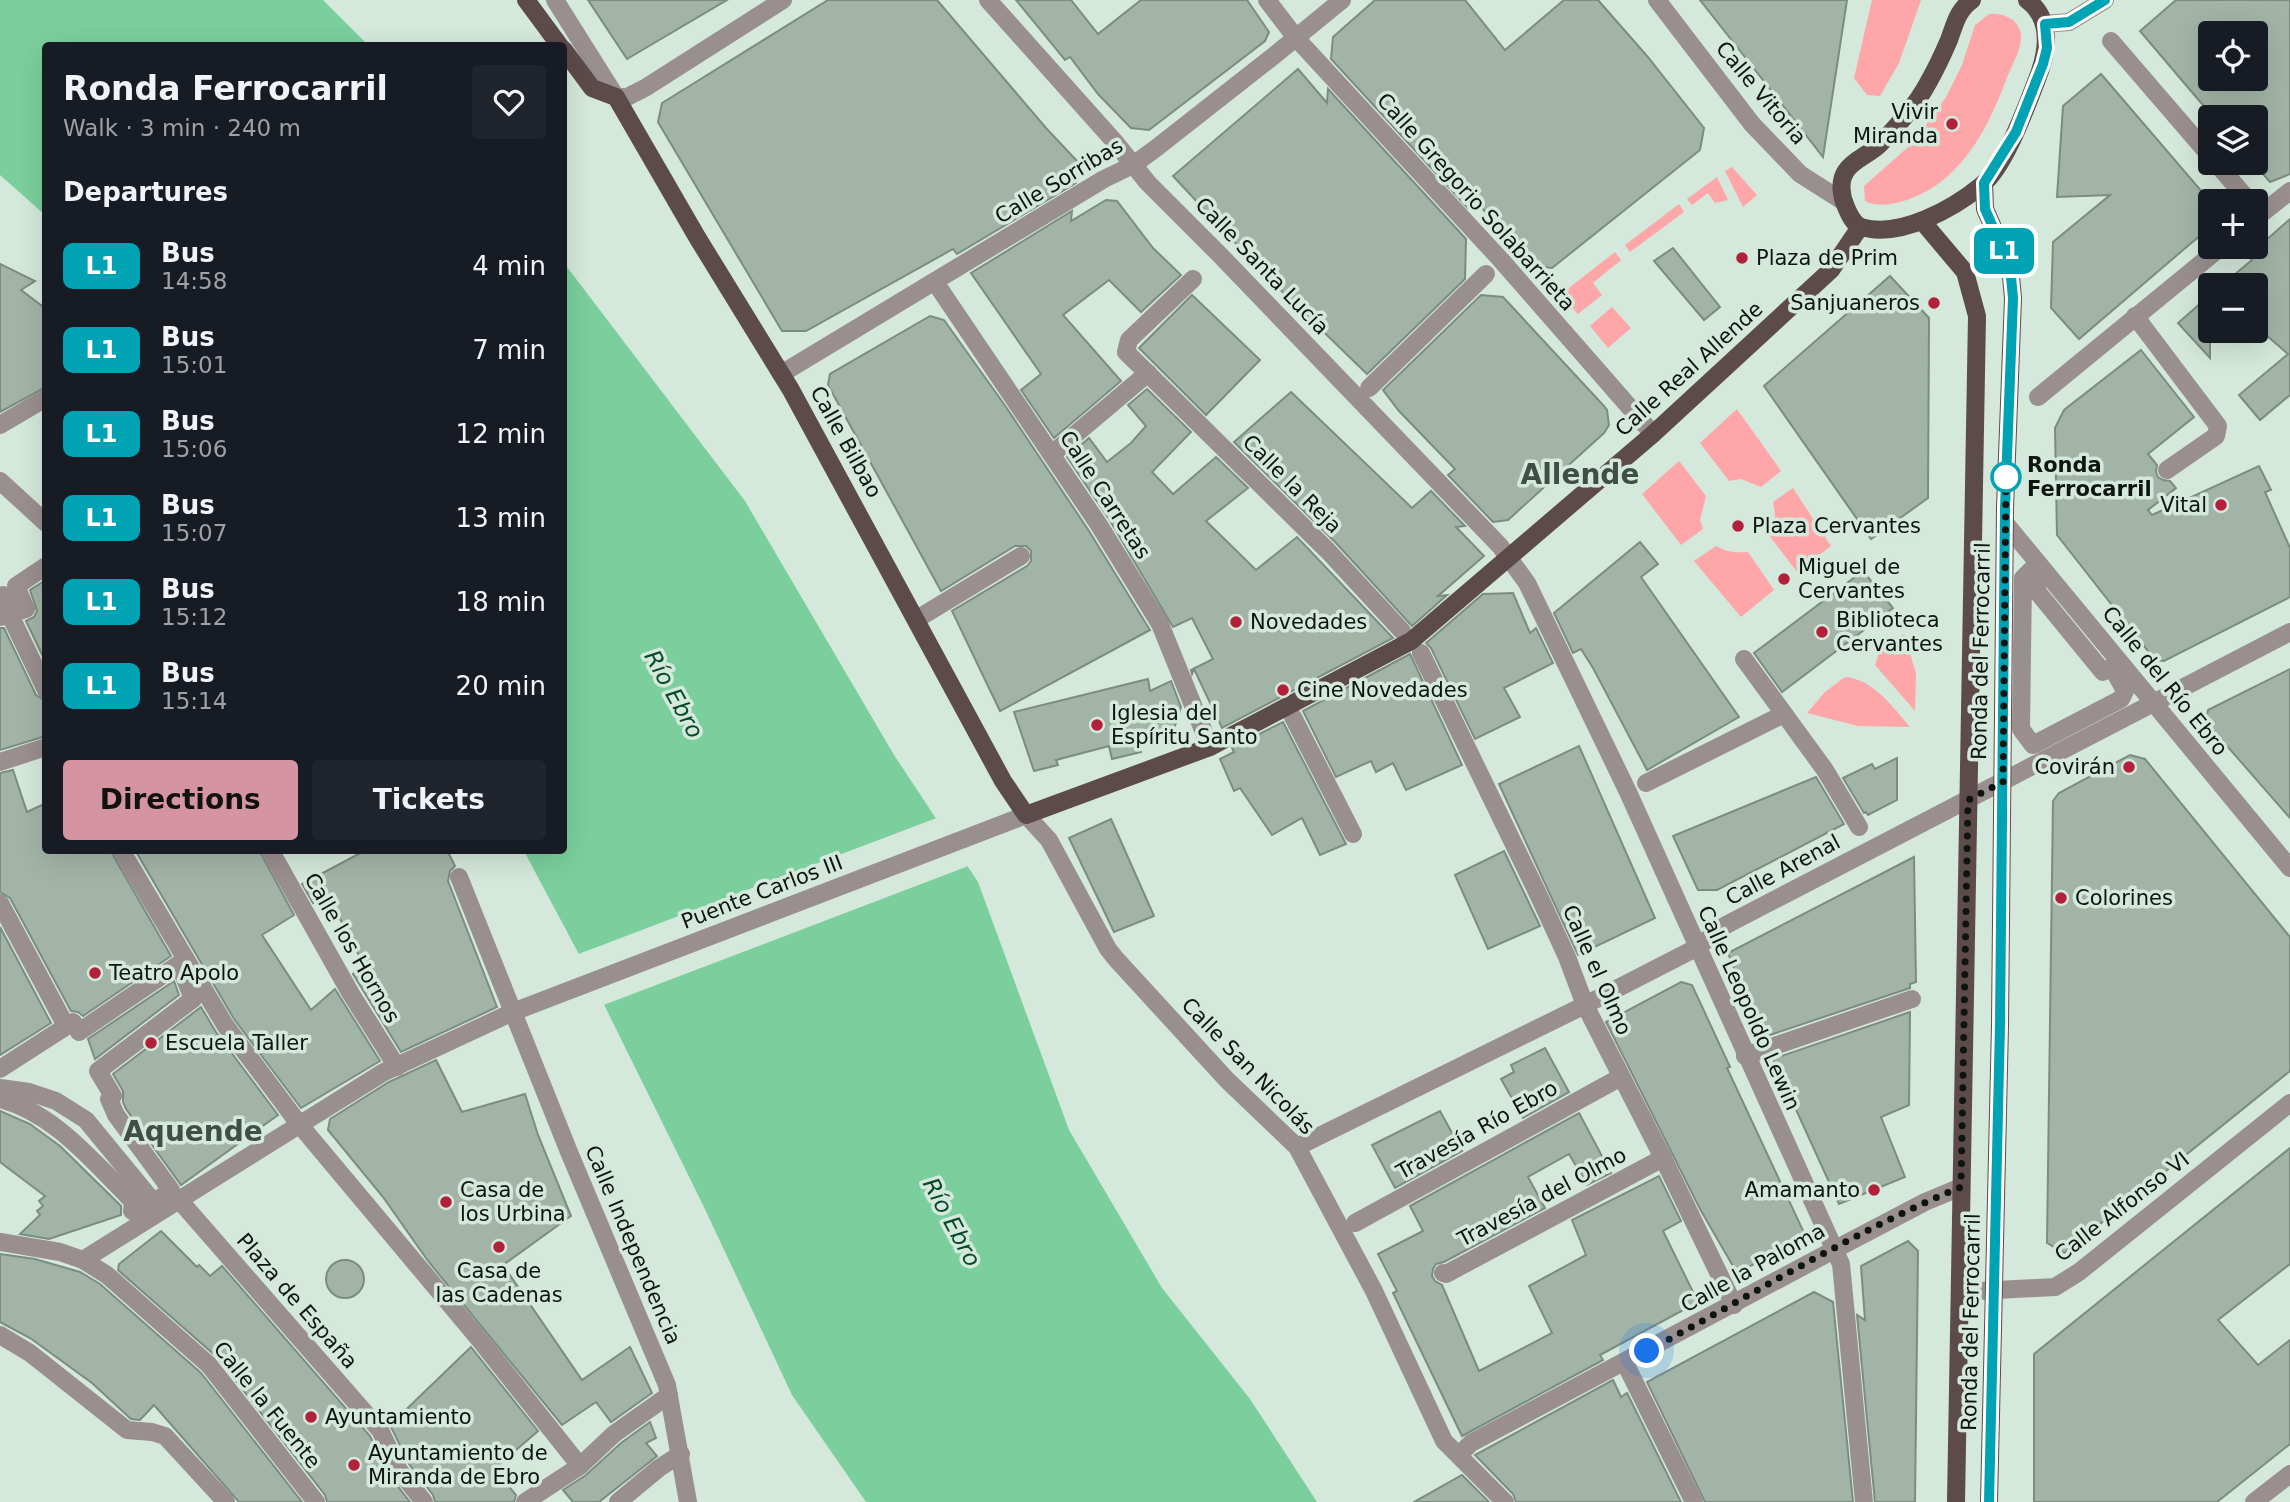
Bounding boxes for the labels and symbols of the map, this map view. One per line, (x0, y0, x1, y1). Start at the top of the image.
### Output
street label: Calle Vitoria (1711, 37, 1811, 149)
street label: Calle Gregorio Solabarrieta (1372, 88, 1580, 316)
place label: Vivir Miranda (1853, 100, 1938, 148)
marker: Vivir Miranda (1944, 116, 1960, 132)
street label: Calle Sorribas (991, 133, 1127, 229)
street label: Calle Santa Lucía (1191, 193, 1333, 339)
line badge: L1 (1972, 228, 2036, 274)
place label: Plaza de Prim (1756, 246, 1898, 270)
marker: Plaza de Prim (1734, 250, 1750, 266)
place label: Sanjuaneros (1790, 291, 1920, 315)
marker: Sanjuaneros (1926, 295, 1942, 311)
street label: Calle Real Allende (1611, 297, 1767, 441)
street label: Calle Bilbao (805, 382, 887, 502)
street label: Calle Carretas (1055, 427, 1155, 563)
street label: Calle la Reja (1238, 430, 1346, 538)
place label: Ronda Ferrocarril (2027, 453, 2152, 501)
district label: Allende (1521, 458, 1639, 491)
marker: Ronda Ferrocarril (1991, 462, 2021, 492)
place label: Vital (2160, 493, 2207, 517)
marker: Vital (2213, 497, 2229, 513)
place label: Plaza Cervantes (1752, 514, 1921, 538)
marker: Plaza Cervantes (1730, 518, 1746, 534)
street label: Ronda del Ferrocarril (1967, 542, 1995, 760)
place label: Miguel de Cervantes (1798, 555, 1905, 603)
marker: Miguel de Cervantes (1776, 571, 1792, 587)
street label: Calle del Río Ebro (2097, 602, 2233, 760)
place label: Biblioteca Cervantes (1836, 608, 1943, 656)
place label: Novedades (1250, 610, 1367, 634)
marker: Novedades (1228, 614, 1244, 630)
marker: Biblioteca Cervantes (1814, 624, 1830, 640)
water label: Río Ebro (639, 646, 709, 742)
place label: Cine Novedades (1297, 678, 1468, 702)
marker: Cine Novedades (1275, 682, 1291, 698)
place label: Iglesia del Espíritu Santo (1111, 701, 1258, 749)
marker: Iglesia del Espíritu Santo (1089, 717, 1105, 733)
place label: Covirán (2034, 755, 2115, 779)
marker: Covirán (2121, 759, 2137, 775)
street label: Calle Arenal (1722, 830, 1844, 910)
street label: Puente Carlos III (678, 850, 846, 934)
street label: Calle los Hornos (299, 869, 405, 1027)
place label: Colorines (2075, 886, 2173, 910)
marker: Colorines (2053, 890, 2069, 906)
street label: Calle el Olmo (1558, 901, 1636, 1039)
street label: Calle Leopoldo Lewin (1693, 902, 1805, 1114)
place label: Teatro Apolo (108, 961, 239, 985)
marker: Teatro Apolo (87, 965, 103, 981)
street label: Calle San Nicolás (1177, 993, 1319, 1139)
place label: Escuela Taller (165, 1031, 308, 1055)
marker: Escuela Taller (143, 1035, 159, 1051)
street label: Travesía Río Ebro (1391, 1076, 1562, 1185)
district label: Aquende (123, 1115, 263, 1148)
street label: Calle Independencia (580, 1142, 686, 1348)
street label: Travesía del Olmo (1453, 1142, 1630, 1252)
street label: Calle Alfonso VI (2050, 1147, 2194, 1267)
water label: Río Ebro (918, 1173, 986, 1271)
place label: Casa de los Urbina (460, 1178, 566, 1226)
place label: Amamanto (1745, 1178, 1860, 1202)
marker: Amamanto (1866, 1182, 1882, 1198)
marker: Casa de los Urbina (438, 1194, 454, 1210)
street label: Ronda del Ferrocarril (1957, 1213, 1985, 1431)
street label: Calle la Paloma (1677, 1219, 1829, 1317)
street label: Plaza de España (232, 1228, 362, 1374)
marker: Casa de las Cadenas (491, 1239, 507, 1255)
place label: Casa de las Cadenas (435, 1259, 563, 1307)
your location (1629, 1333, 1664, 1368)
street label: Calle la Fuente (209, 1337, 325, 1473)
place label: Ayuntamiento (325, 1405, 472, 1429)
marker: Ayuntamiento (303, 1409, 319, 1425)
place label: Ayuntamiento de Miranda de Ebro (368, 1441, 548, 1489)
marker: Ayuntamiento de Miranda de Ebro (346, 1457, 362, 1473)

